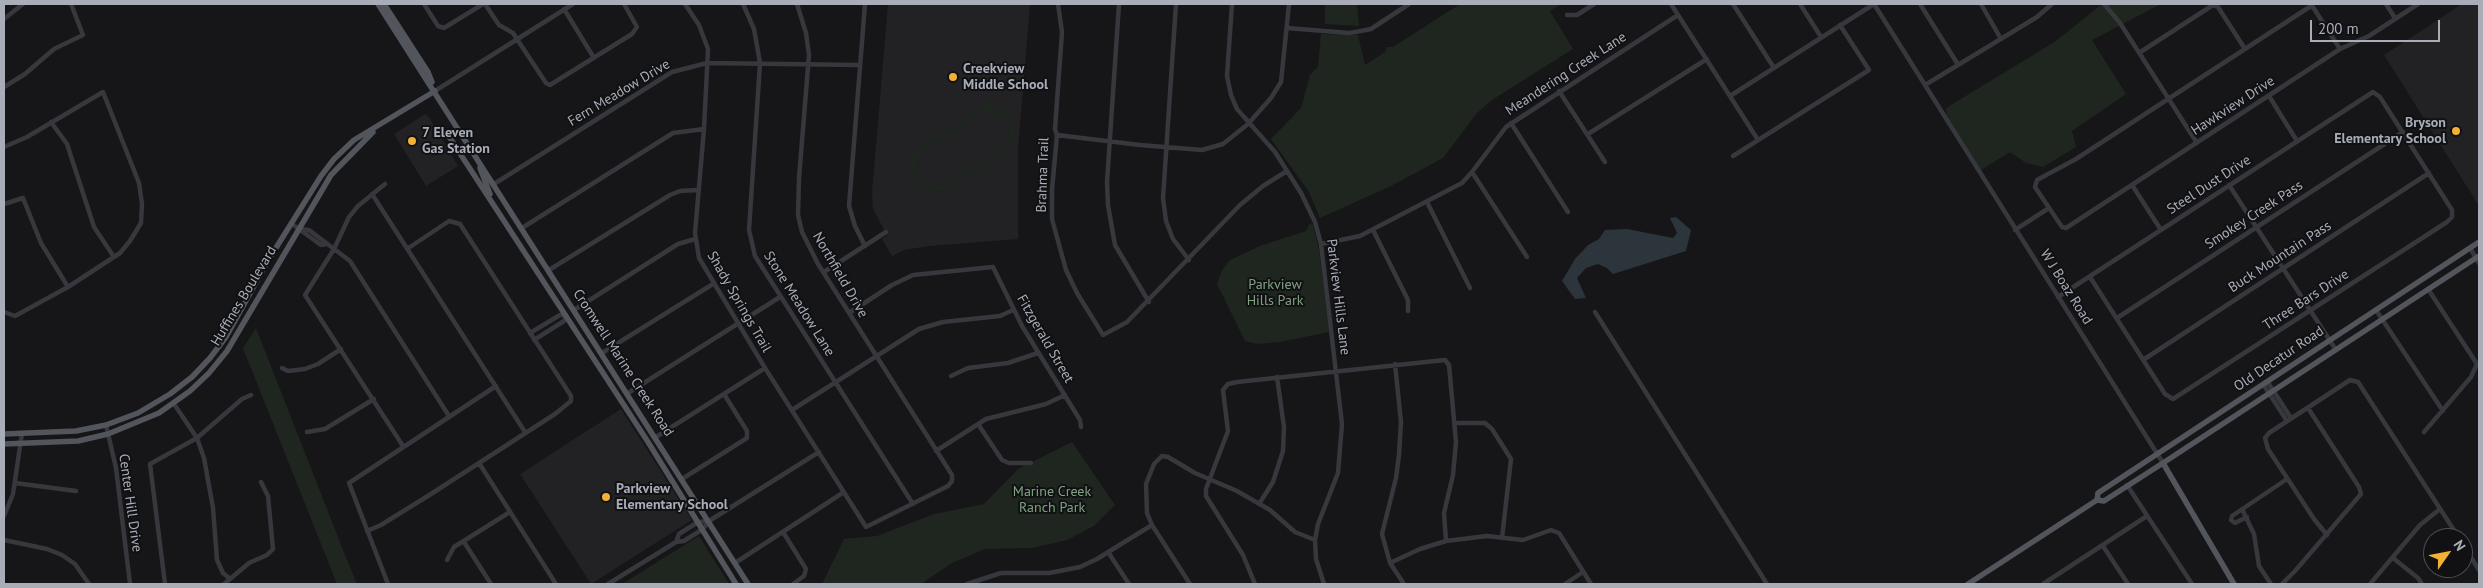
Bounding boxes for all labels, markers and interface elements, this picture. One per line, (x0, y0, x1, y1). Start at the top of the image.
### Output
scale bar (2313, 10, 2443, 42)
text: 200 m (2318, 19, 2359, 38)
street label: Meandering Creek Lane (1502, 29, 1630, 119)
street label: Fern Meadow Drive (565, 56, 673, 130)
place label: Creekview Middle School (963, 61, 1048, 94)
marker: Creekview Middle School (947, 71, 959, 83)
street label: Hawkview Drive (2188, 73, 2278, 139)
place label: Bryson Elementary School (2334, 115, 2446, 148)
place label: 7 Eleven Gas Station (422, 125, 490, 158)
marker: Bryson Elementary School (2450, 125, 2462, 137)
marker: 7 Eleven Gas Station (406, 135, 418, 147)
street label: Brahma Trail (1033, 137, 1053, 213)
street label: Steel Dust Drive (2164, 152, 2254, 218)
street label: Smokey Creek Pass (2202, 177, 2306, 253)
street label: Buck Mountain Pass (2225, 218, 2335, 296)
street label: Northfield Drive (809, 229, 871, 321)
street label: Parkview Hills Lane (1323, 238, 1353, 356)
street label: Huffines Boulevard (208, 243, 280, 349)
street label: W J Boaz Road (2036, 246, 2096, 328)
street label: Shady Springs Trail (703, 248, 775, 356)
street label: Stone Meadow Lane (760, 248, 838, 360)
street label: Three Bars Drive (2260, 266, 2352, 334)
park label: Parkview Hills Park (1247, 277, 1303, 310)
street label: Cromwell Marine Creek Road (569, 286, 677, 440)
street label: Fitzgerald Street (1013, 292, 1077, 386)
street label: Old Decatur Road (2231, 323, 2327, 395)
street label: Center Hill Drive (115, 453, 145, 553)
place label: Parkview Elementary School (616, 481, 728, 514)
park label: Marine Creek Ranch Park (1013, 484, 1091, 516)
marker: Parkview Elementary School (600, 491, 612, 503)
north arrow (2423, 528, 2473, 578)
text: N (2450, 537, 2470, 554)

